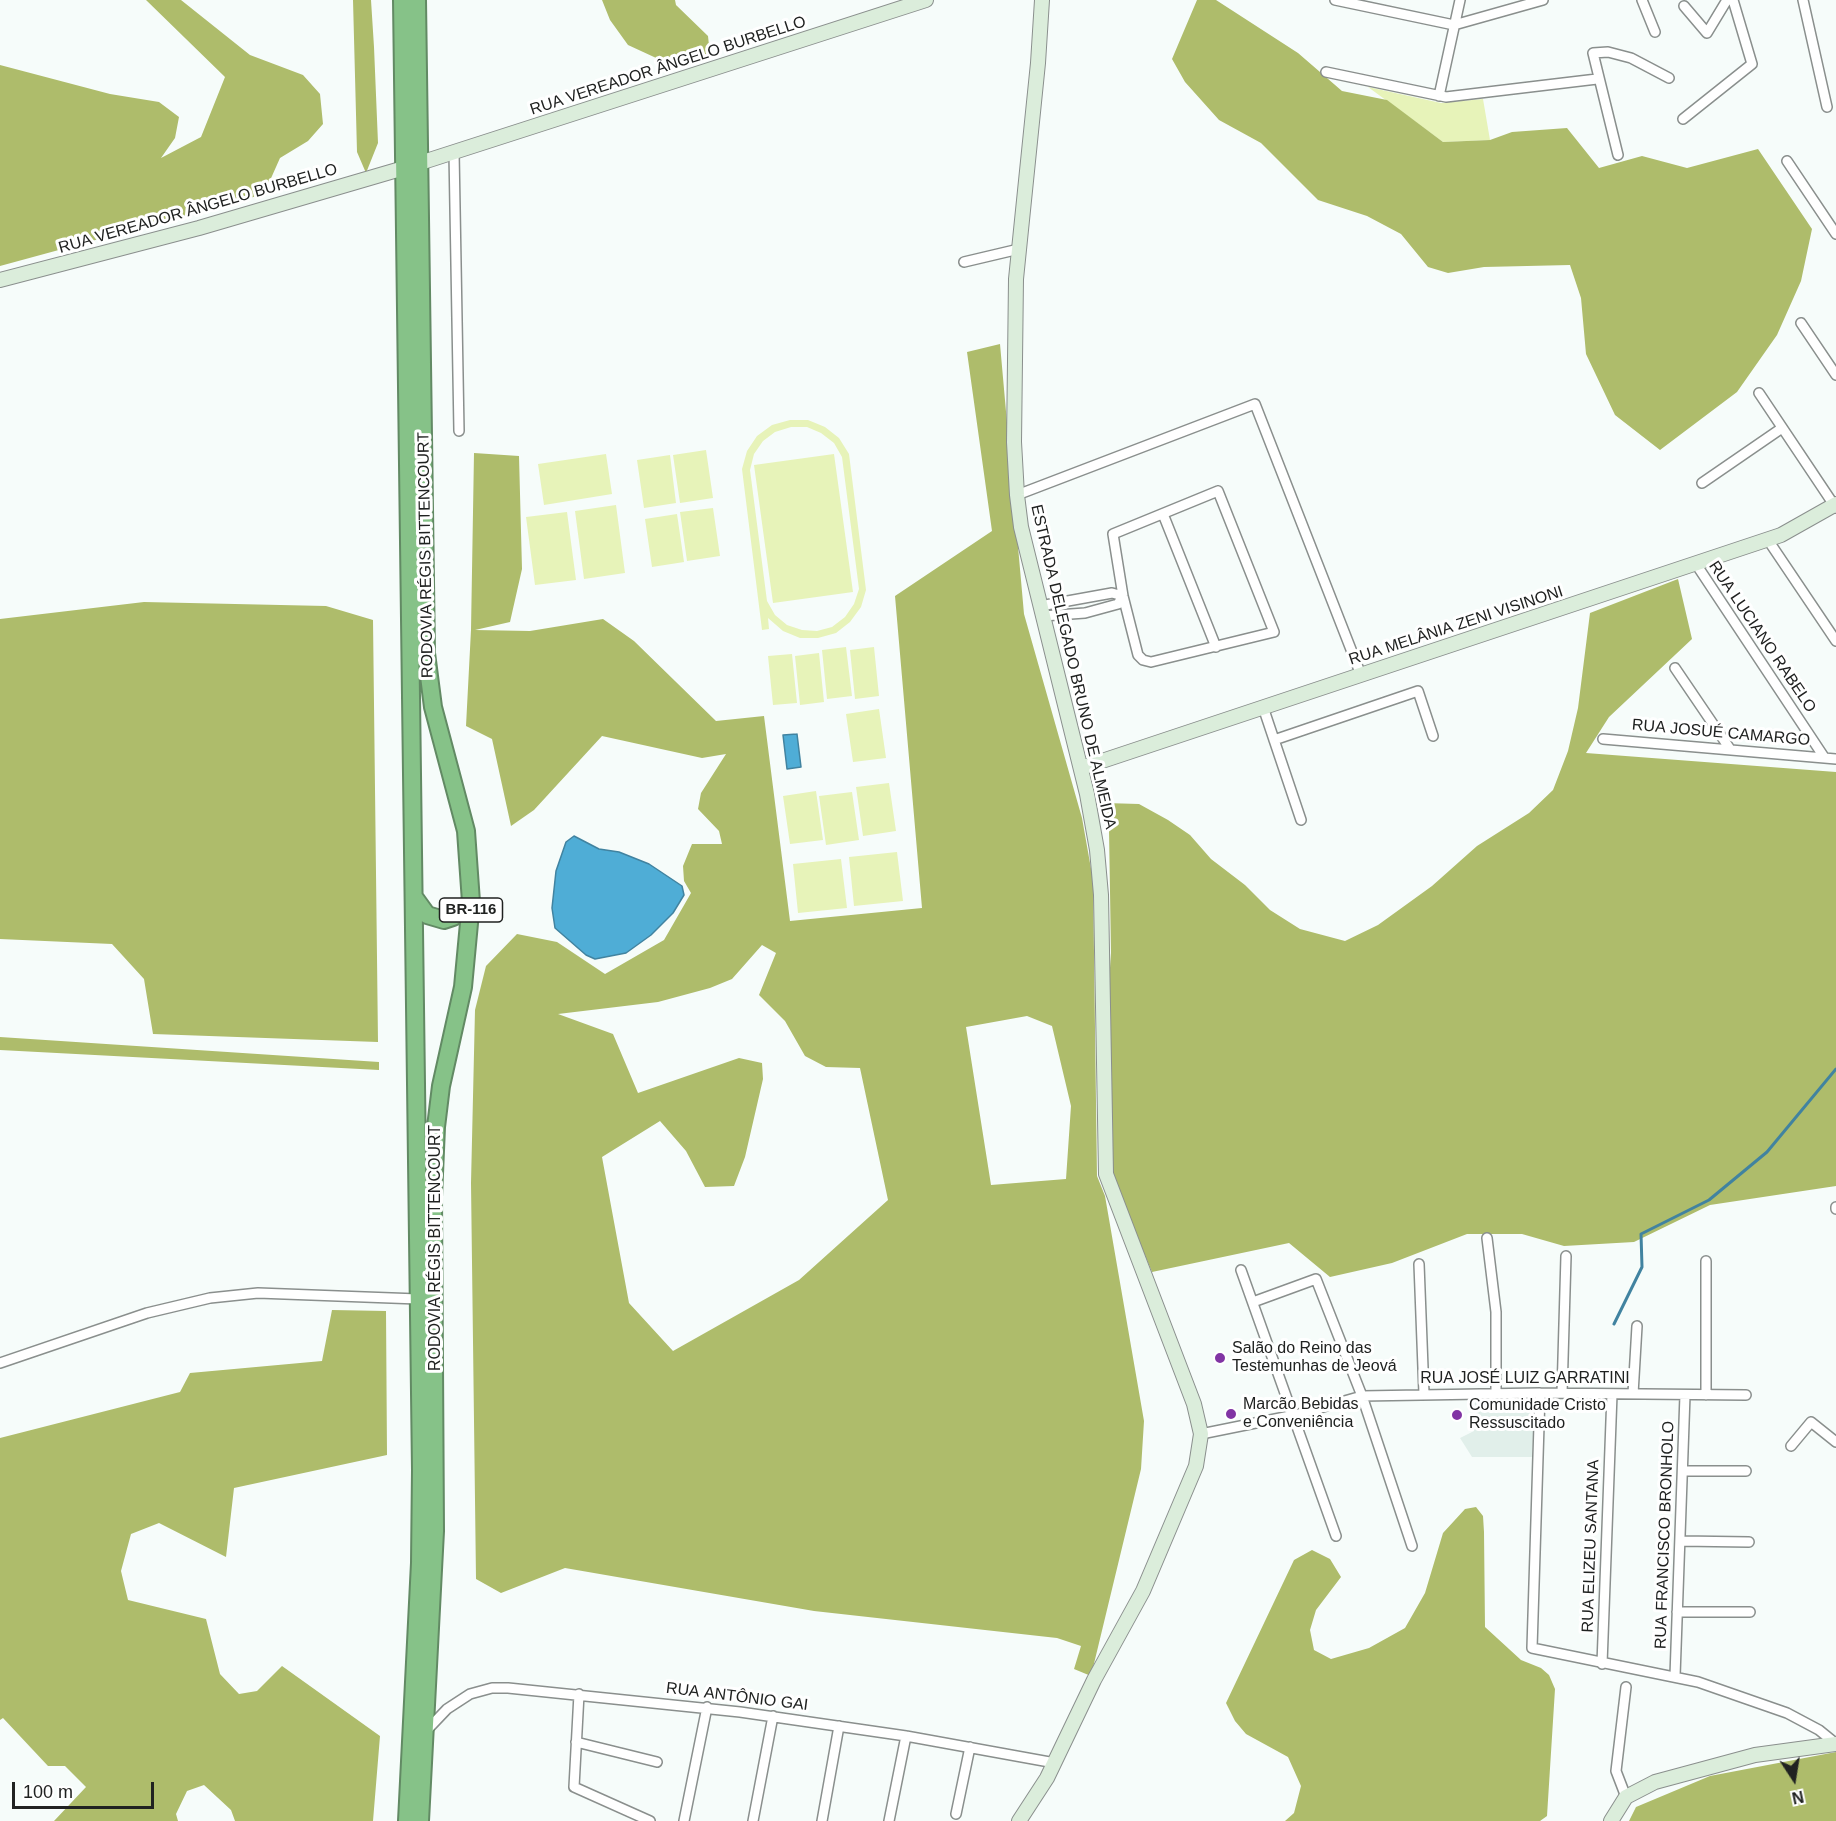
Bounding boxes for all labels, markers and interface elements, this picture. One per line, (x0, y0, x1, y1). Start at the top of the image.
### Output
street label: RUA VEREADOR ÂNGELO BURBELLO (528, 12, 808, 120)
street label: RUA VEREADOR ÂNGELO BURBELLO (56, 160, 340, 258)
street label: RODOVIA RÉGIS BITTENCOURT (414, 432, 438, 678)
street label: ESTRADA DELEGADO BRUNO DE ALMEIDA (1026, 503, 1120, 831)
street label: RUA LUCIANO RABELO (1704, 558, 1820, 716)
street label: RUA MELÂNIA ZENI VISINONI (1346, 582, 1566, 670)
street label: RUA JOSUÉ CAMARGO (1631, 716, 1811, 750)
road number: BR-116 (440, 898, 502, 922)
street label: RODOVIA RÉGIS BITTENCOURT (426, 1125, 446, 1371)
place label: Salão do Reino das Testemunhas de Jeová (1232, 1339, 1397, 1377)
marker: Salão do Reino das Testemunhas de Jeová (1213, 1351, 1227, 1365)
street label: RUA JOSÉ LUIZ GARRATINI (1420, 1369, 1630, 1389)
place label: Marcão Bebidas e Conveniência (1243, 1395, 1359, 1433)
place label: Comunidade Cristo Ressuscitado (1469, 1396, 1606, 1434)
marker: Marcão Bebidas e Conveniência (1224, 1407, 1238, 1421)
marker: Comunidade Cristo Ressuscitado (1450, 1408, 1464, 1422)
street label: RUA FRANCISCO BRONHOLO (1651, 1421, 1679, 1649)
street label: RUA ELIZEU SANTANA (1578, 1459, 1604, 1633)
street label: RUA ANTÔNIO GAI (665, 1679, 809, 1715)
north arrow (1764, 1749, 1824, 1809)
scale bar (15, 1770, 158, 1808)
text: 100 m (23, 1782, 73, 1802)
text: N (1790, 1788, 1805, 1807)

